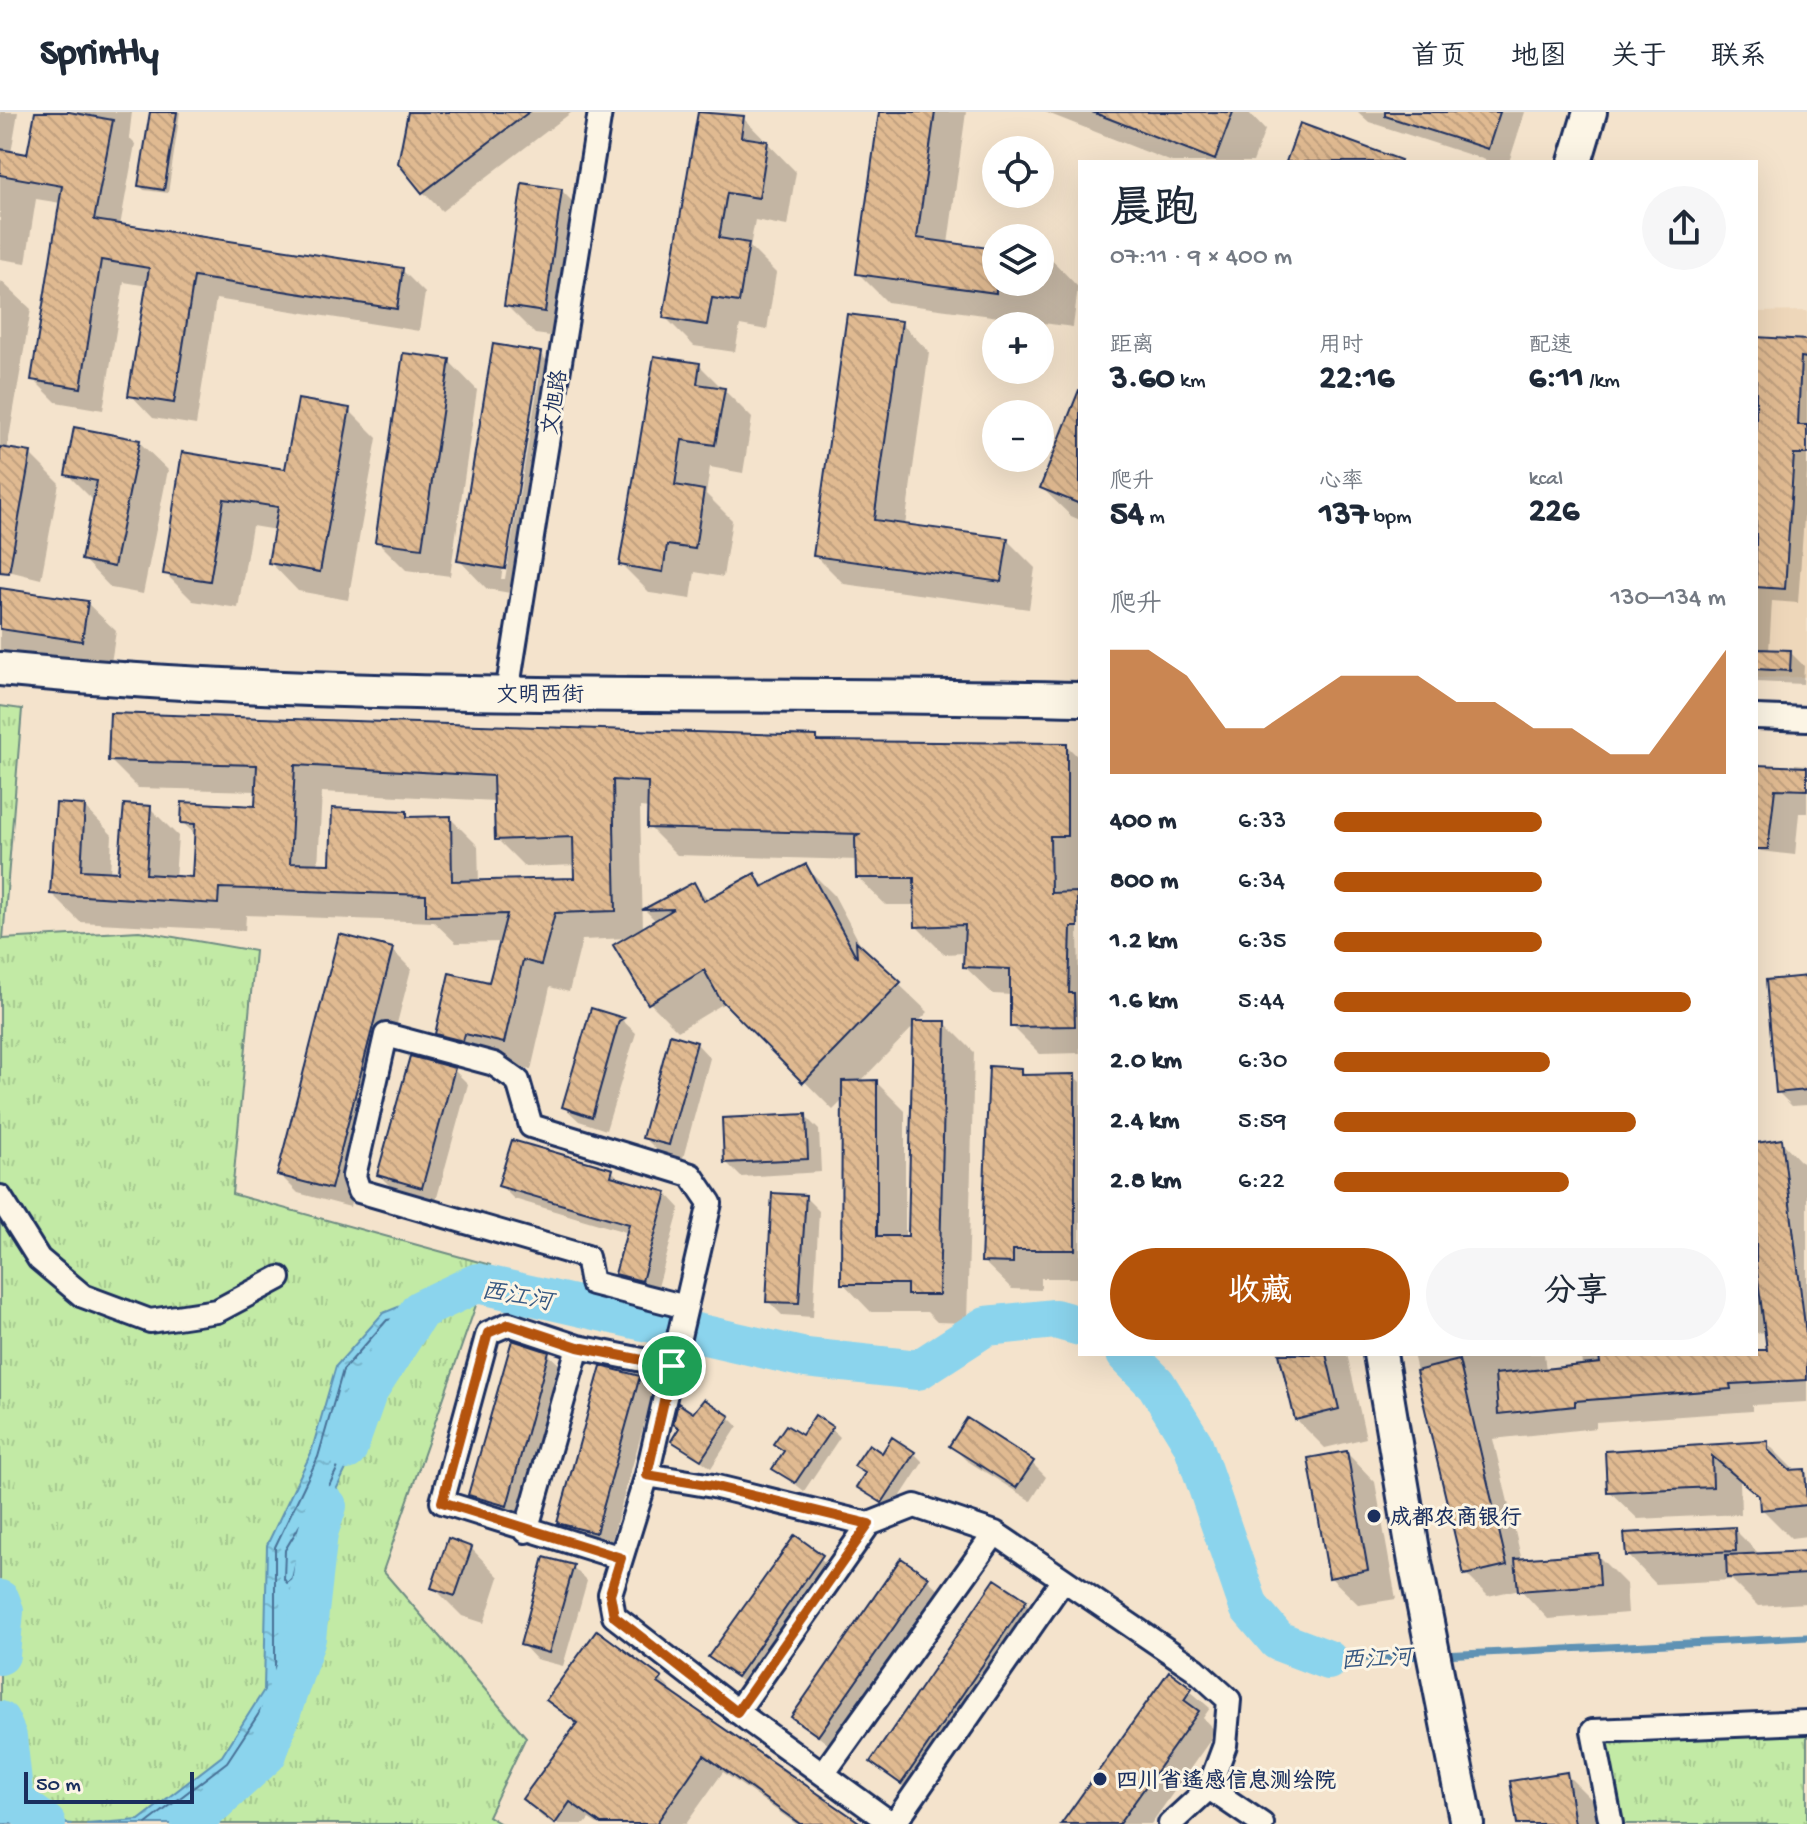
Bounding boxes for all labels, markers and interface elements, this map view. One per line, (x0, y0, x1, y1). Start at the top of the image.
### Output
text: Sprintly (40, 33, 159, 77)
text: 首页 (1411, 42, 1467, 75)
text: 地图 (1511, 42, 1567, 75)
text: 关于 (1611, 42, 1667, 75)
text: 联系 (1711, 42, 1767, 75)
map controls (982, 136, 1054, 472)
button: locate (982, 136, 1054, 208)
button: share (1642, 186, 1726, 270)
text: 晨跑 (1110, 187, 1198, 239)
button: layers (982, 224, 1054, 296)
text: 07:11 · 9 × 400 m (1110, 243, 1292, 274)
button: + (982, 312, 1054, 384)
text: 距离 (1110, 334, 1154, 360)
text: 用时 (1319, 334, 1363, 360)
text: 配速 (1529, 334, 1573, 360)
text: 3.60 (1110, 360, 1175, 400)
text: 22:16 (1319, 360, 1394, 400)
text: 6:11 (1529, 360, 1584, 400)
street label: 文旭路 (537, 368, 575, 437)
text: km (1175, 369, 1206, 395)
text: /km (1584, 369, 1620, 395)
button: − (982, 400, 1054, 472)
text: kcal (1529, 467, 1563, 493)
text: 爬升 (1110, 470, 1154, 496)
text: 心率 (1319, 470, 1363, 496)
text: 226 (1529, 493, 1579, 533)
text: 54 (1110, 496, 1144, 536)
text: 137 (1319, 496, 1368, 536)
text: m (1144, 505, 1165, 531)
text: bpm (1368, 505, 1412, 531)
text: 130–134 m (1610, 584, 1726, 615)
text: 爬升 (1110, 591, 1162, 622)
street label: 文明西街 (496, 683, 584, 710)
text: 400 m (1110, 807, 1176, 838)
text: 6:33 (1238, 807, 1286, 838)
text: 800 m (1110, 867, 1178, 898)
text: 6:34 (1238, 867, 1285, 898)
text: 1.2 km (1110, 927, 1178, 958)
text: 6:35 (1238, 927, 1287, 958)
text: 1.6 km (1110, 987, 1178, 1018)
text: 5:44 (1238, 987, 1284, 1018)
text: 2.0 km (1110, 1047, 1182, 1078)
text: 6:30 (1238, 1047, 1288, 1078)
text: 2.4 km (1110, 1107, 1179, 1138)
text: 5:59 (1238, 1107, 1287, 1138)
text: 2.8 km (1110, 1167, 1181, 1198)
text: 6:22 (1238, 1167, 1285, 1198)
button: 收藏 (1110, 1248, 1410, 1340)
button: 分享 (1426, 1248, 1726, 1340)
water label: 西江河 (478, 1278, 558, 1320)
pin (638, 1332, 706, 1400)
icon: arrive (650, 1344, 694, 1388)
place label: 成都农商银行 (1390, 1505, 1522, 1533)
marker: 成都农商银行 (1365, 1507, 1383, 1525)
water label: 西江河 (1339, 1645, 1417, 1678)
scale bar (24, 1768, 194, 1804)
place label: 四川省遥感信息测绘院 (1116, 1768, 1336, 1796)
marker: 四川省遥感信息测绘院 (1091, 1770, 1109, 1788)
text: 50 m (36, 1773, 81, 1799)

